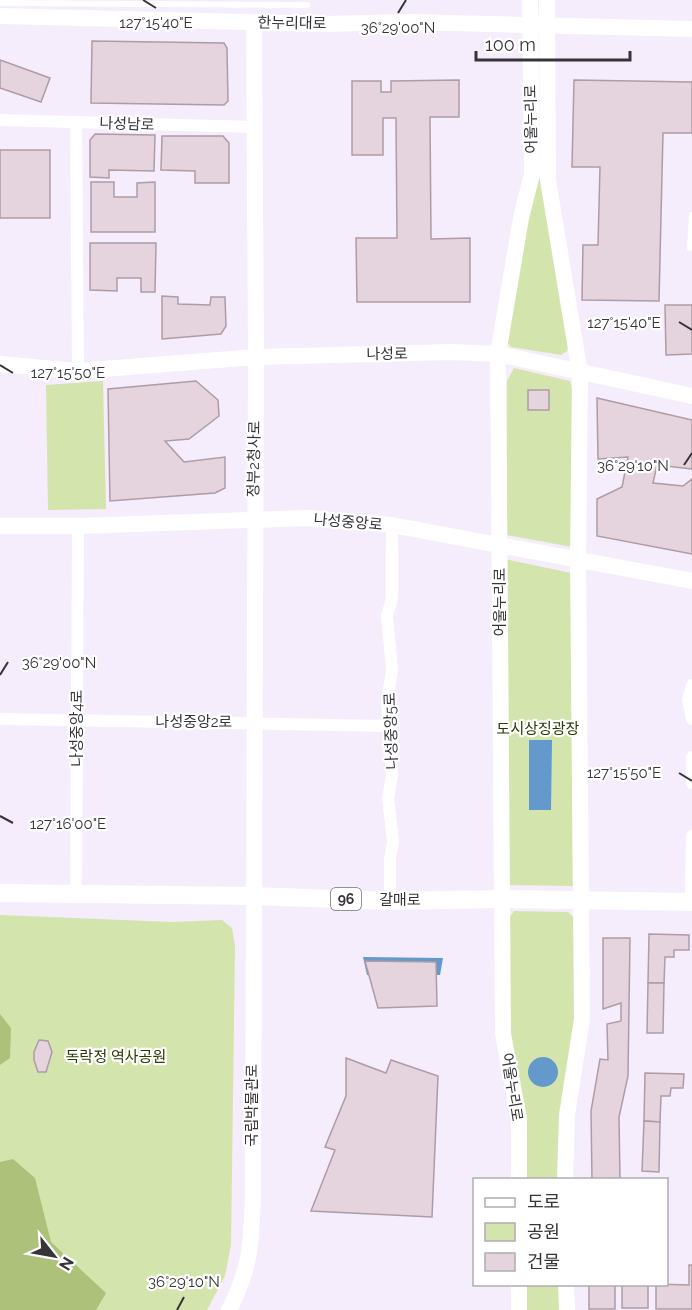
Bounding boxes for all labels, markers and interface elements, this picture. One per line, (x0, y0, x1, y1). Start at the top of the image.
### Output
street label: 한누리대로 (257, 13, 327, 33)
text: 127°15'40"E (119, 14, 193, 32)
text: 36°29'00"N (361, 19, 435, 37)
scale bar (476, 24, 630, 62)
text: 100 m (485, 34, 536, 55)
street label: 어울누리로 (521, 84, 541, 154)
street label: 나성남로 (99, 114, 155, 134)
text: 127°15'40"E (587, 314, 661, 332)
street label: 나성로 (366, 345, 408, 363)
text: 127°15'50"E (31, 364, 105, 382)
street label: 정부2청사로 (244, 420, 264, 498)
text: 36°29'10"N (597, 457, 669, 475)
street label: 나성중앙로 (313, 510, 383, 534)
street label: 어울누리로 (491, 567, 509, 637)
text: 36°29'00"N (22, 654, 96, 672)
street label: 나성중앙4로 (68, 689, 86, 767)
street label: 나성중앙5로 (381, 692, 401, 770)
street label: 나성중앙2로 (156, 713, 232, 731)
park label: 도시상징광장 (497, 720, 580, 738)
text: 127°15'50"E (587, 764, 661, 782)
text: 127°16'00"E (30, 815, 106, 833)
road number: 96 (331, 888, 361, 910)
street label: 갈매로 (379, 891, 421, 909)
park label: 독락정 역사공원 (66, 1048, 166, 1066)
street label: 어울누리로 (498, 1052, 526, 1122)
street label: 국립박물관로 (243, 1064, 261, 1146)
legend (473, 1178, 668, 1286)
text: 도로 (527, 1191, 560, 1212)
text: 공원 (527, 1221, 560, 1242)
north arrow (24, 1226, 84, 1286)
text: 건물 (527, 1251, 560, 1272)
text: N (55, 1253, 78, 1274)
text: 36°29'10"N (148, 1273, 220, 1291)

